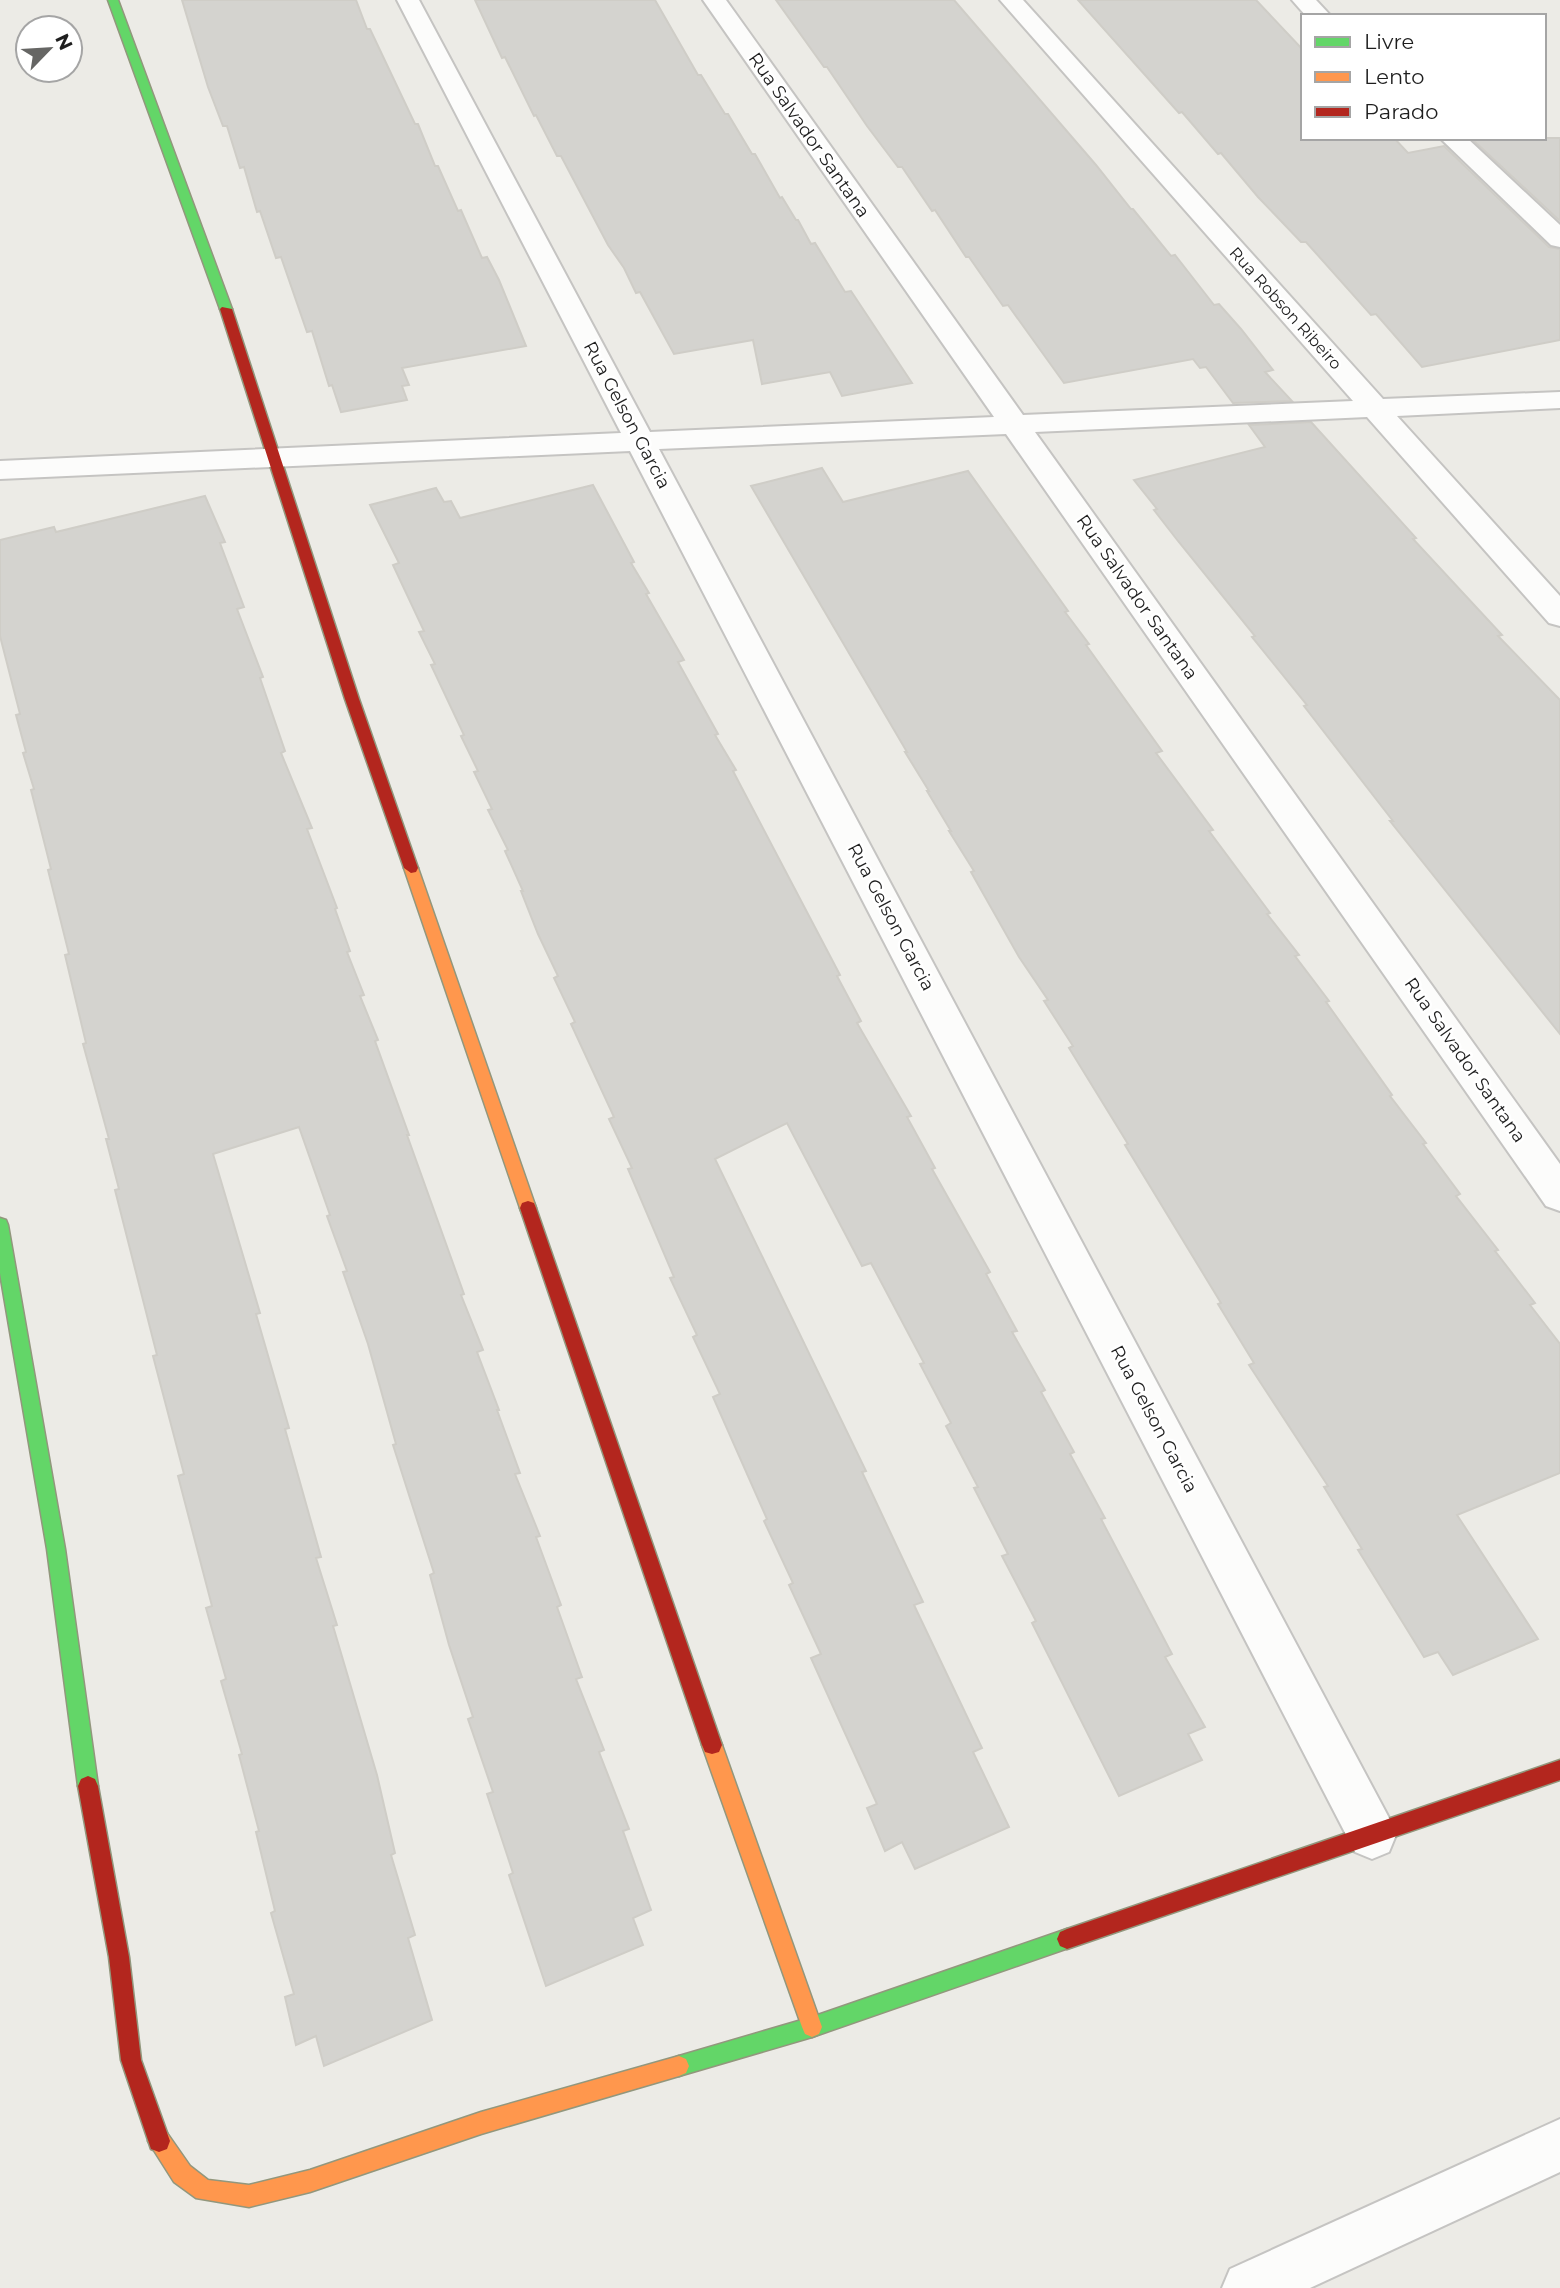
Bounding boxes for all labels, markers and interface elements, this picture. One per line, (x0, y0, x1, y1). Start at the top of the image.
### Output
north arrow (14, 14, 84, 84)
legend (1301, 14, 1546, 140)
text: Livre (1364, 29, 1414, 54)
text: N (50, 30, 78, 54)
street label: Rua Salvador Santana (744, 48, 874, 222)
text: Lento (1364, 64, 1424, 89)
text: Parado (1364, 99, 1439, 124)
street label: Rua Robson Ribeiro (1226, 243, 1346, 373)
street label: Rua Gelson Garcia (579, 337, 675, 493)
street label: Rua Salvador Santana (1072, 510, 1202, 684)
street label: Rua Gelson Garcia (843, 839, 939, 995)
street label: Rua Salvador Santana (1400, 973, 1530, 1147)
street label: Rua Gelson Garcia (1106, 1341, 1202, 1497)

